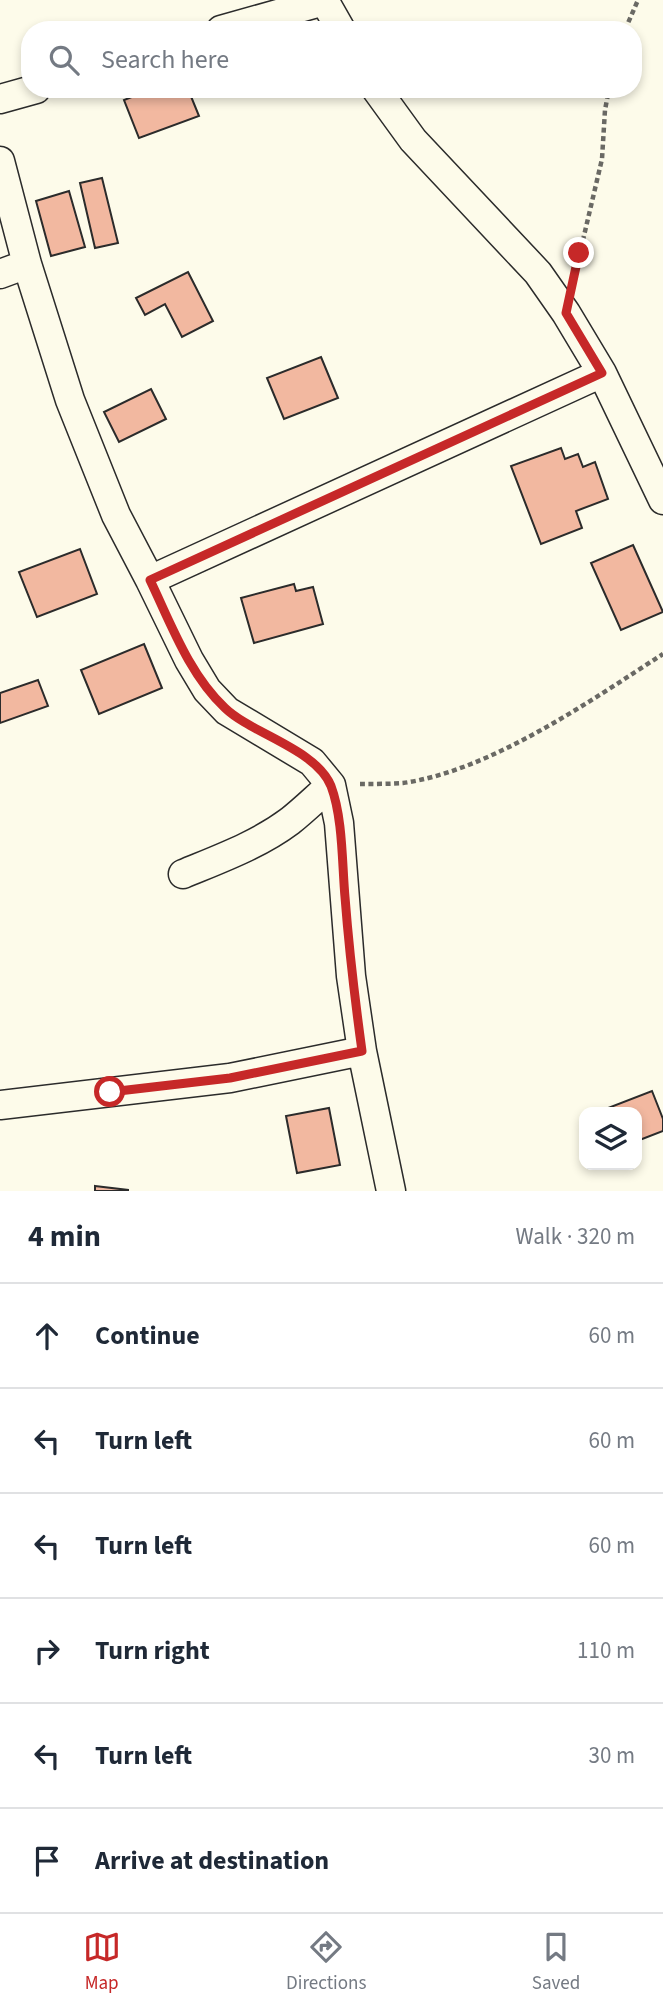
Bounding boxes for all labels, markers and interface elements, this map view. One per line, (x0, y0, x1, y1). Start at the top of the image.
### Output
search box (21, 21, 642, 98)
icon: search (45, 41, 83, 79)
text: Search here (101, 41, 229, 78)
route end (563, 237, 594, 268)
route start (94, 1076, 125, 1107)
map controls (579, 1107, 642, 1170)
button: layers (579, 1107, 642, 1170)
text: 4 min (28, 1215, 101, 1258)
text: Walk · 320 m (516, 1220, 635, 1253)
icon: ahead (28, 1317, 66, 1355)
text: Continue (95, 1317, 200, 1354)
text: 60 m (588, 1319, 635, 1352)
icon: left (28, 1422, 66, 1460)
text: Turn left (95, 1422, 192, 1459)
text: 60 m (588, 1424, 635, 1457)
icon: left (28, 1527, 66, 1565)
text: Turn left (95, 1527, 192, 1564)
text: 60 m (588, 1529, 635, 1562)
icon: right (28, 1632, 66, 1670)
text: Turn right (95, 1632, 210, 1669)
text: 110 m (577, 1634, 635, 1667)
icon: left (28, 1737, 66, 1775)
text: Turn left (95, 1737, 192, 1774)
text: 30 m (588, 1739, 635, 1772)
icon: arrive (28, 1842, 66, 1880)
text: Arrive at destination (95, 1842, 329, 1879)
tab: Map (83, 1928, 121, 1997)
tab: Directions (286, 1928, 366, 1997)
tab: Saved (532, 1928, 580, 1997)

